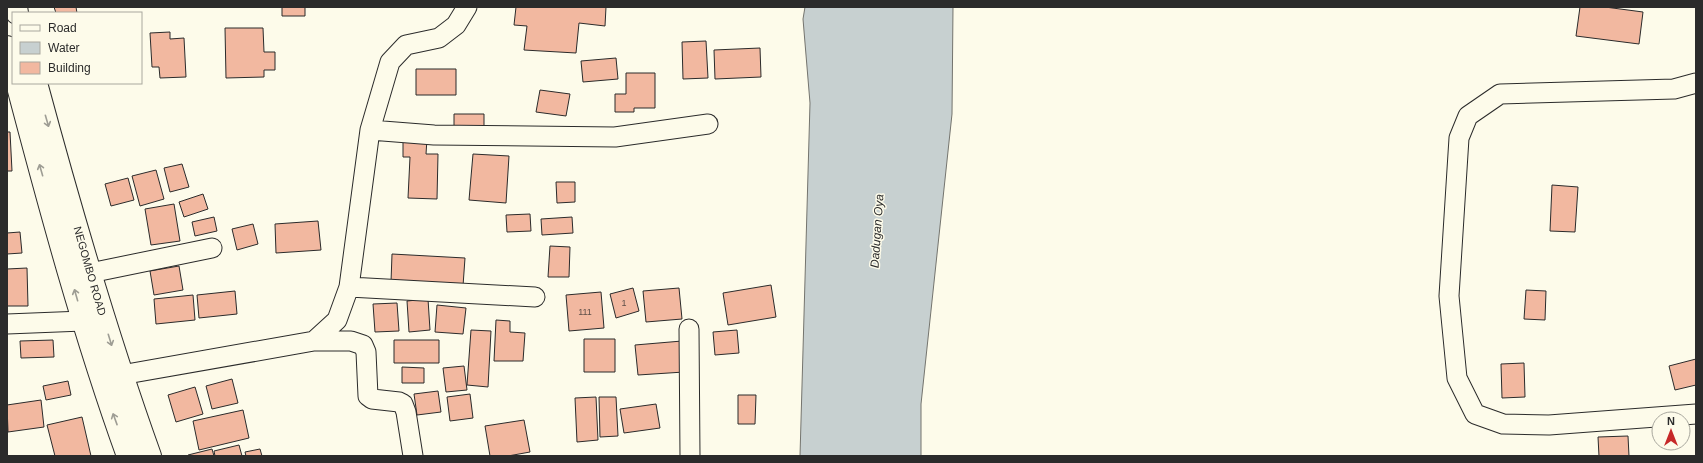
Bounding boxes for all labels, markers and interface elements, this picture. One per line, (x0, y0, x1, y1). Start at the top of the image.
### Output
legend (12, 12, 142, 84)
text: Road (48, 21, 77, 35)
text: Water (48, 41, 80, 55)
text: Building (48, 61, 91, 75)
one-way arrow (44, 114, 51, 127)
one-way arrow (36, 164, 44, 177)
water label: Dadugan Oya (867, 193, 887, 268)
street label: NEGOMBO ROAD (72, 225, 109, 317)
one-way arrow (72, 289, 79, 302)
house number: 1 (621, 298, 627, 308)
house number: 111 (578, 307, 592, 317)
one-way arrow (107, 333, 114, 346)
north arrow (1651, 411, 1691, 451)
one-way arrow (111, 414, 119, 426)
text: N (1667, 415, 1675, 427)

